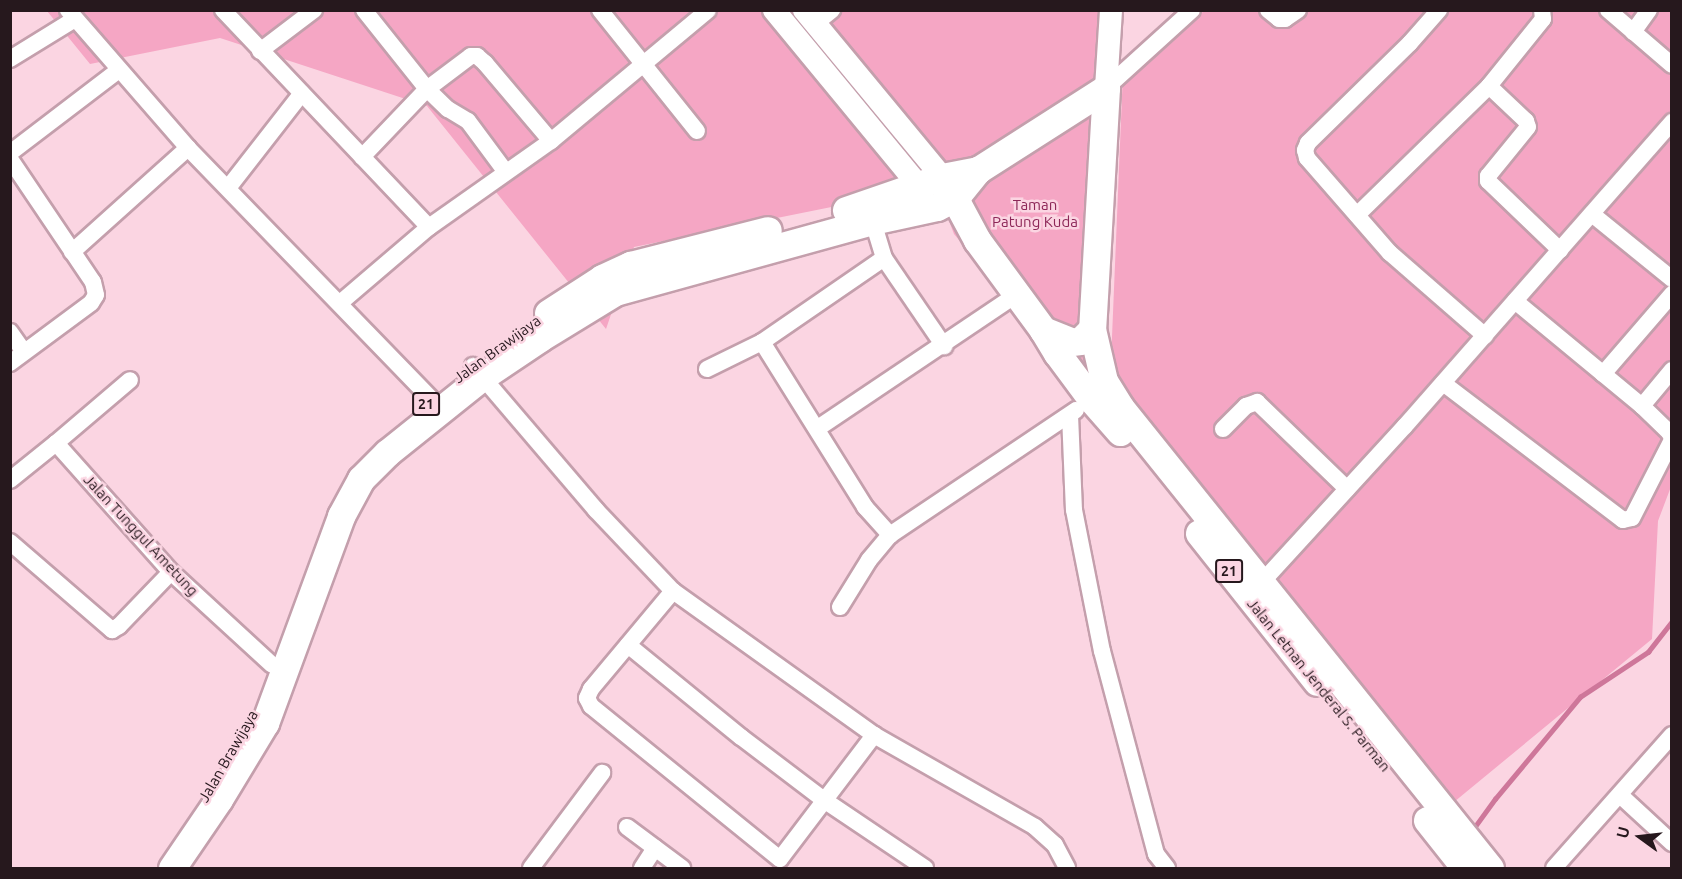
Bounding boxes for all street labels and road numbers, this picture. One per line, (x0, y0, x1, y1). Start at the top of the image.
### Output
street label: Jalan Brawijaya (450, 311, 544, 387)
road number: 21 (411, 393, 441, 415)
street label: Jalan Tunggul Ametung (80, 470, 202, 600)
road number: 21 (1214, 560, 1244, 582)
street label: Jalan Letnan Jenderal S. Parman (1244, 595, 1394, 775)
street label: Jalan Brawijaya (194, 707, 262, 805)

